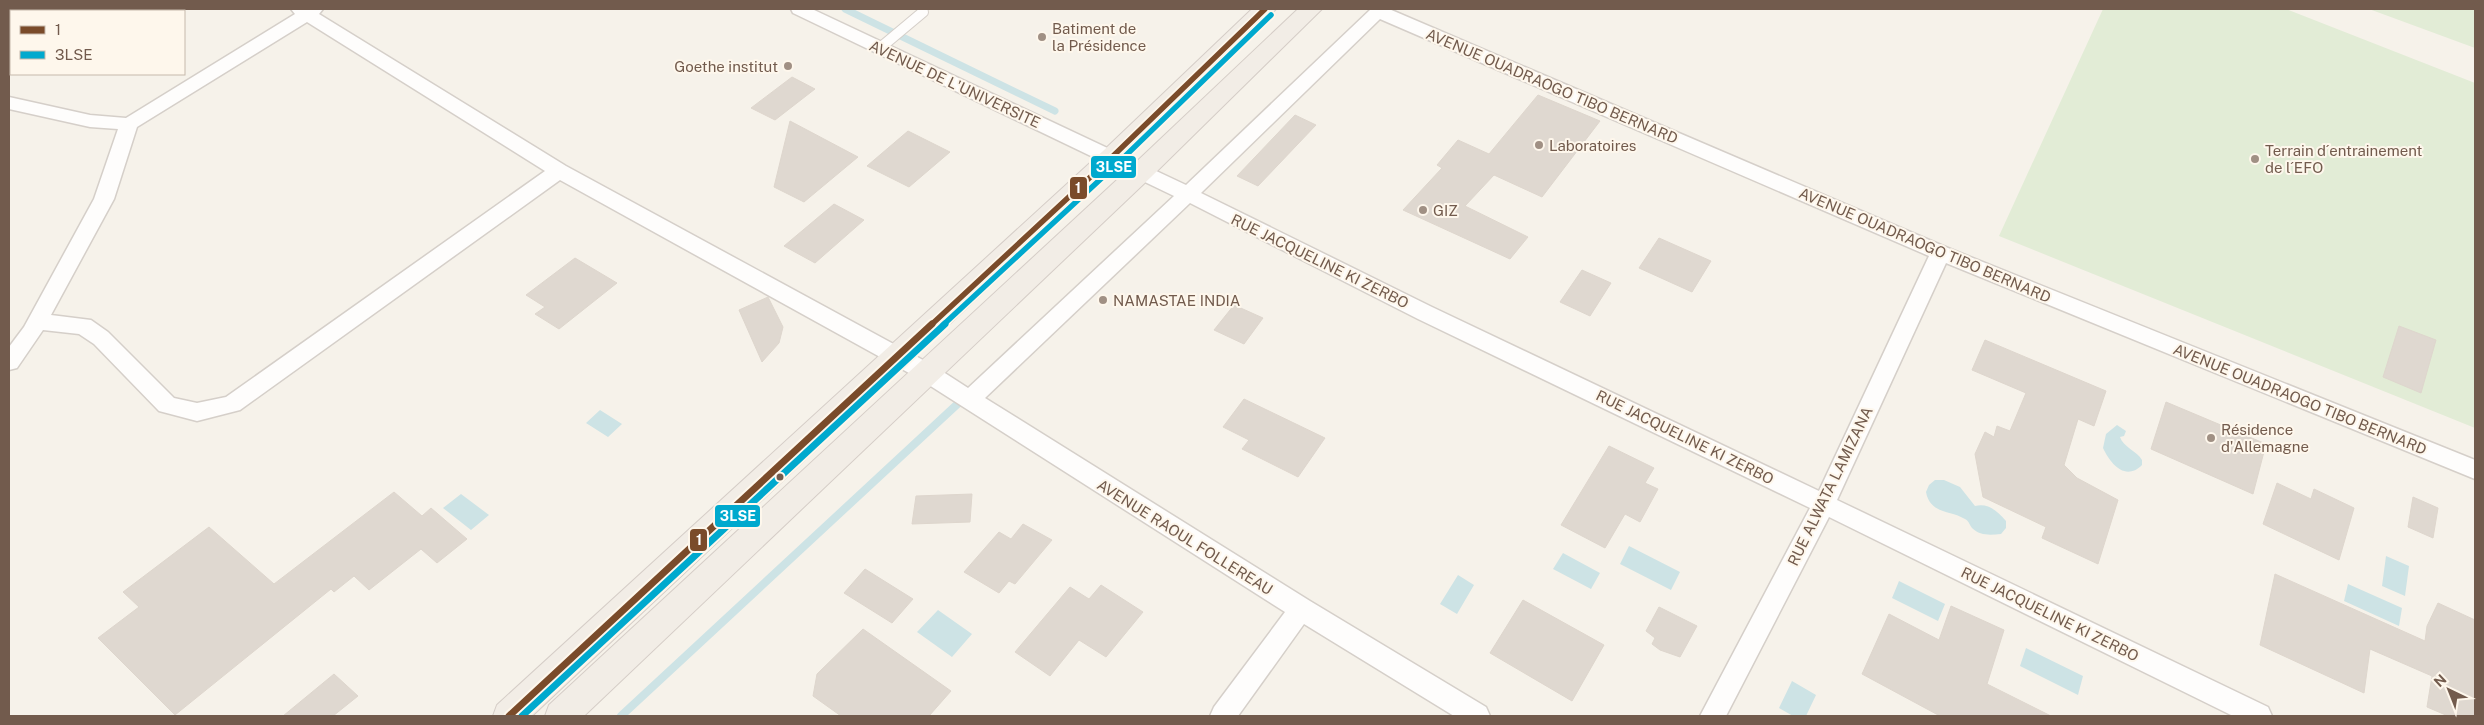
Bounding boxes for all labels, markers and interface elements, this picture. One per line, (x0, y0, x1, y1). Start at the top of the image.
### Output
legend (10, 10, 185, 75)
place label: Batiment de la Présidence (1052, 20, 1146, 54)
text: 1 (55, 21, 61, 38)
street label: AVENUE OUADRAOGO TIBO BERNARD (1424, 25, 1680, 147)
marker: Batiment de la Présidence (1036, 31, 1048, 43)
street label: AVENUE DE L'UNIVERSITE (867, 37, 1043, 131)
text: 3LSE (55, 46, 93, 63)
place label: Goethe institut (674, 58, 778, 75)
marker: Goethe institut (782, 60, 794, 72)
place label: Laboratoires (1549, 137, 1636, 154)
marker: Laboratoires (1533, 139, 1545, 151)
place label: Terrain d´entrainement de l´EFO (2265, 142, 2423, 176)
marker: Terrain d´entrainement de l´EFO (2249, 153, 2261, 165)
line badge: 3LSE (1090, 155, 1137, 179)
text: 3LSE (1096, 159, 1132, 175)
line badge: 1 (1069, 176, 1088, 200)
text: 1 (1075, 180, 1081, 196)
street label: AVENUE OUADRAOGO TIBO BERNARD (1797, 184, 2053, 306)
place label: GIZ (1433, 202, 1458, 219)
marker: GIZ (1417, 204, 1429, 216)
street label: RUE JACQUELINE KI ZERBO (1228, 211, 1412, 311)
place label: NAMASTAE INDIA (1113, 292, 1241, 309)
marker: NAMASTAE INDIA (1097, 294, 1109, 306)
street label: AVENUE OUADRAOGO TIBO BERNARD (2171, 340, 2429, 458)
street label: RUE JACQUELINE KI ZERBO (1593, 387, 1777, 487)
street label: RUE ALWATA LAMIZANA (1784, 403, 1876, 568)
place label: Résidence d'Allemagne (2221, 421, 2309, 455)
marker: Résidence d'Allemagne (2205, 432, 2217, 444)
unlabelled marker (775, 472, 785, 482)
street label: AVENUE RAOUL FOLLEREAU (1094, 476, 1276, 598)
line badge: 3LSE (714, 504, 761, 528)
text: 3LSE (720, 508, 756, 524)
line badge: 1 (689, 528, 708, 552)
text: 1 (696, 532, 702, 548)
street label: RUE JACQUELINE KI ZERBO (1958, 564, 2142, 664)
north arrow (2424, 665, 2474, 715)
text: N (2431, 671, 2450, 690)

